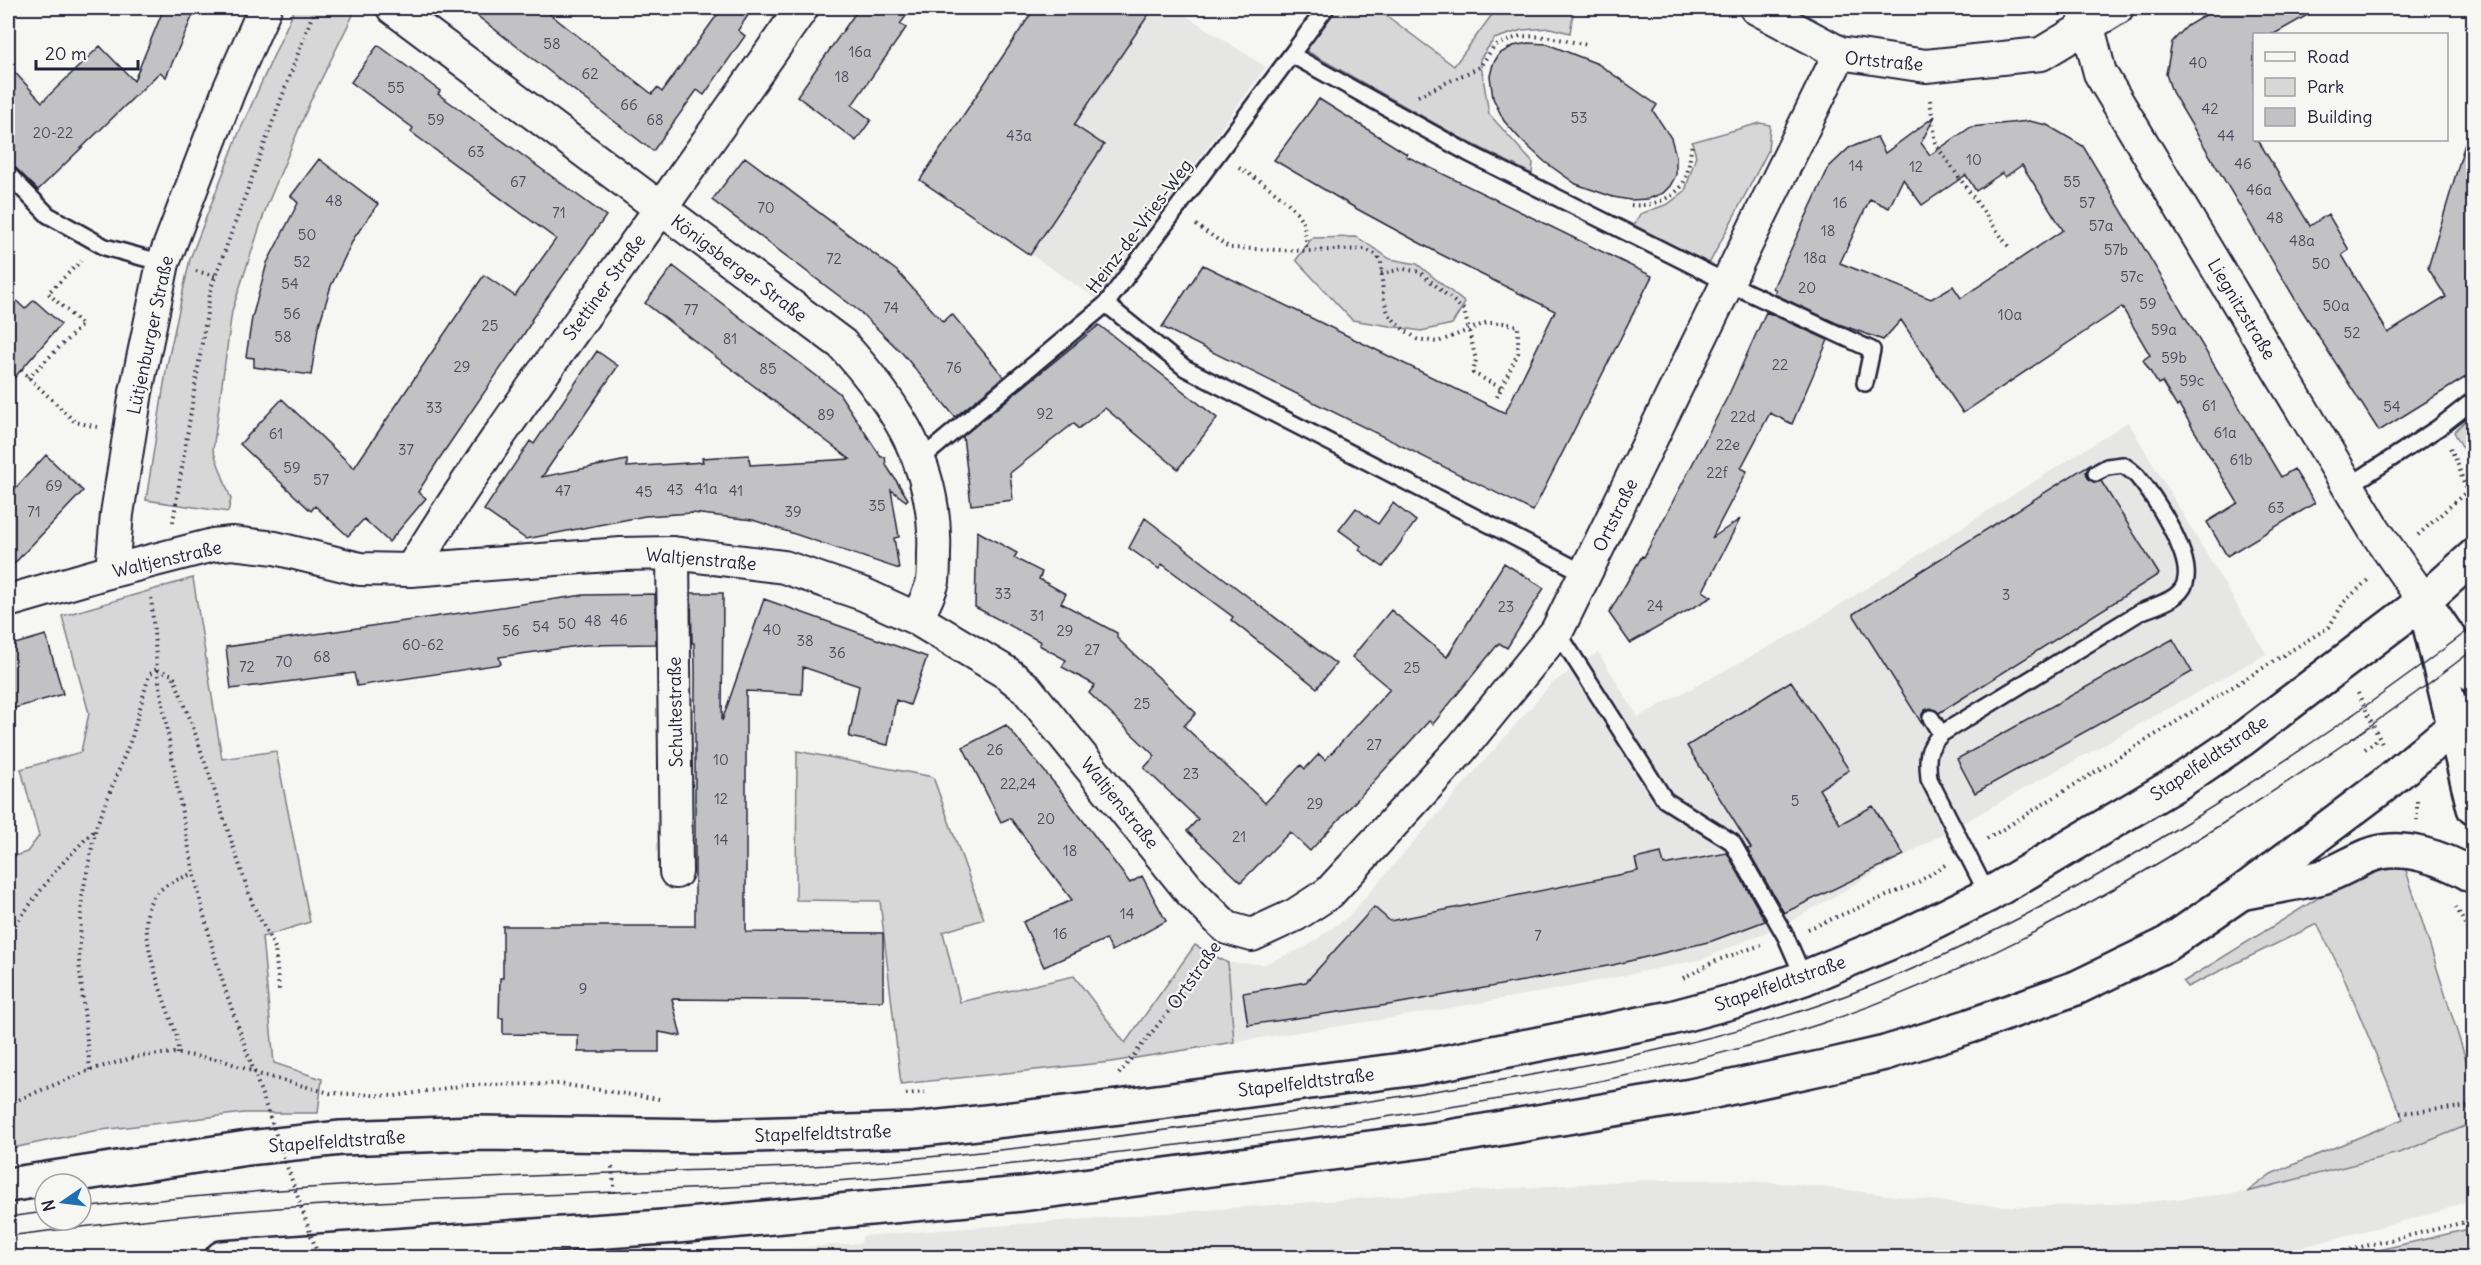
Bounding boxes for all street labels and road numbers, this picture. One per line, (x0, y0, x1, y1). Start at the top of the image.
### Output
street label: Ortstraße (1844, 46, 1924, 76)
street label: Heinz-de-Vries-Weg (1081, 154, 1197, 298)
street label: Königsberger Straße (666, 209, 812, 327)
street label: Stettiner Straße (558, 229, 650, 345)
street label: Lütjenburger Straße (122, 253, 178, 417)
street label: Liegnitzstraße (2203, 254, 2281, 364)
street label: Ortstraße (1587, 475, 1643, 555)
street label: Waltjenstraße (110, 535, 224, 583)
street label: Waltjenstraße (644, 543, 758, 575)
street label: Schultestraße (663, 656, 687, 768)
street label: Stapelfeldtstraße (2146, 710, 2272, 806)
street label: Waltjenstraße (1076, 752, 1164, 854)
street label: Ortstraße (1162, 936, 1226, 1014)
street label: Stapelfeldtstraße (1711, 950, 1849, 1016)
street label: Stapelfeldtstraße (1237, 1062, 1375, 1102)
street label: Stapelfeldtstraße (754, 1119, 892, 1147)
street label: Stapelfeldtstraße (268, 1125, 406, 1157)

